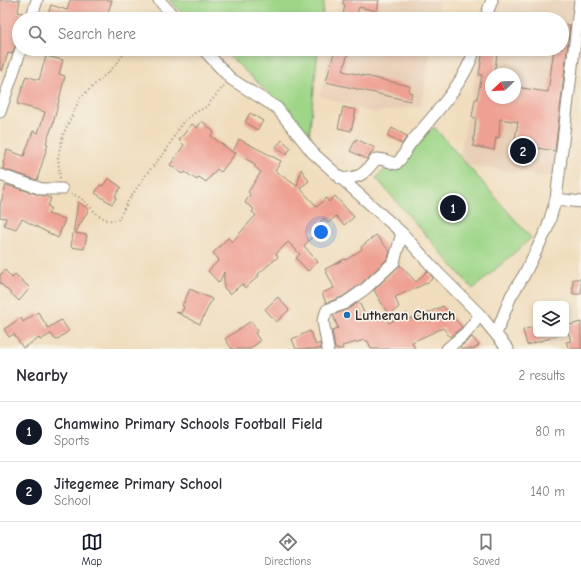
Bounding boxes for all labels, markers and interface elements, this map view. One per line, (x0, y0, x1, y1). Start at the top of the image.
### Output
search box (12, 12, 569, 56)
icon: search (26, 23, 48, 45)
text: Search here (58, 25, 136, 43)
north arrow (485, 68, 521, 104)
pin: 2 (510, 136, 536, 166)
pin: 1 (440, 193, 466, 223)
your location (311, 222, 331, 242)
map controls (533, 301, 569, 337)
button: layers (533, 301, 569, 337)
place label: Lutheran Church (355, 307, 455, 324)
marker: Lutheran Church (342, 310, 352, 320)
text: Nearby (16, 366, 67, 385)
text: 2 results (518, 368, 565, 383)
text: Chamwino Primary Schools Football Field (54, 415, 323, 433)
text: 1 (26, 424, 32, 439)
text: 80 m (535, 424, 565, 439)
text: Sports (54, 433, 89, 448)
text: Jitegemee Primary School (54, 475, 222, 493)
text: 2 (26, 484, 32, 499)
text: 140 m (531, 484, 565, 499)
text: School (54, 493, 91, 508)
tab: Map (81, 531, 103, 568)
tab: Directions (265, 531, 311, 568)
tab: Saved (473, 531, 500, 568)

